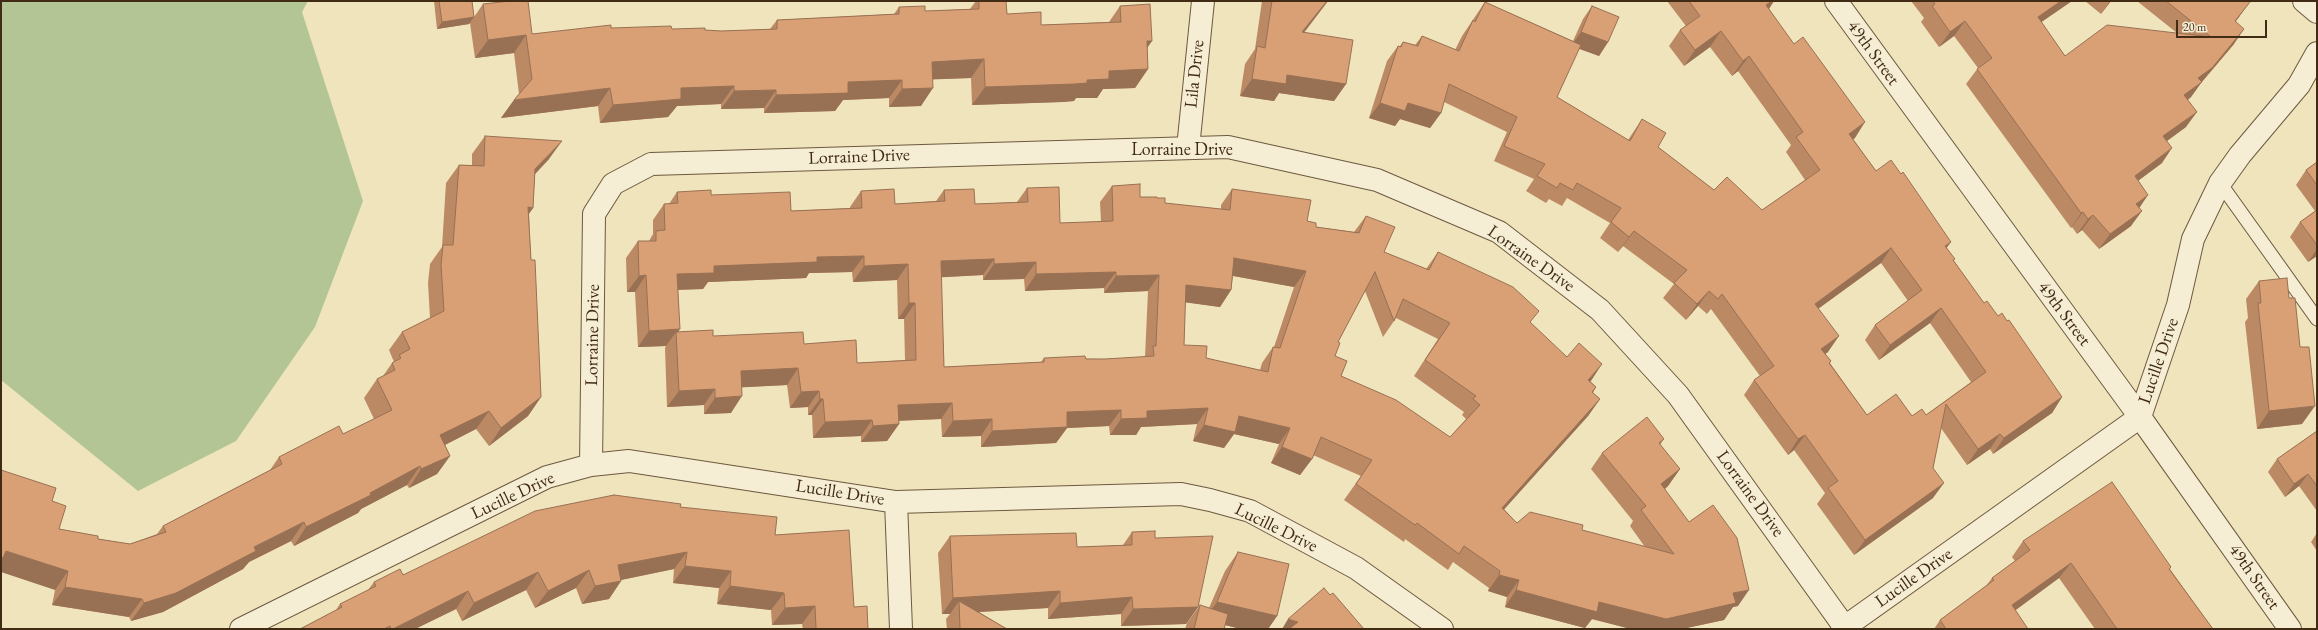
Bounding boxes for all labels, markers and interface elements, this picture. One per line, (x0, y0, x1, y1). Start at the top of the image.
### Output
scale bar (2178, 12, 2269, 38)
street label: 49th Street (1842, 16, 1904, 90)
text: 20 m (2183, 19, 2206, 35)
street label: Lila Drive (1181, 39, 1209, 109)
street label: Lorraine Drive (1131, 139, 1233, 161)
street label: Lorraine Drive (808, 144, 910, 170)
street label: Lorraine Drive (1483, 221, 1579, 297)
street label: 49th Street (2033, 277, 2095, 351)
street label: Lorraine Drive (581, 284, 605, 386)
street label: Lucille Drive (2134, 315, 2184, 407)
street label: Lorraine Drive (1711, 447, 1789, 541)
street label: Lucille Drive (468, 467, 558, 525)
street label: Lucille Drive (794, 475, 886, 511)
street label: Lucille Drive (1231, 499, 1321, 557)
street label: 49th Street (2224, 540, 2284, 614)
street label: Lucille Drive (1871, 544, 1957, 612)

